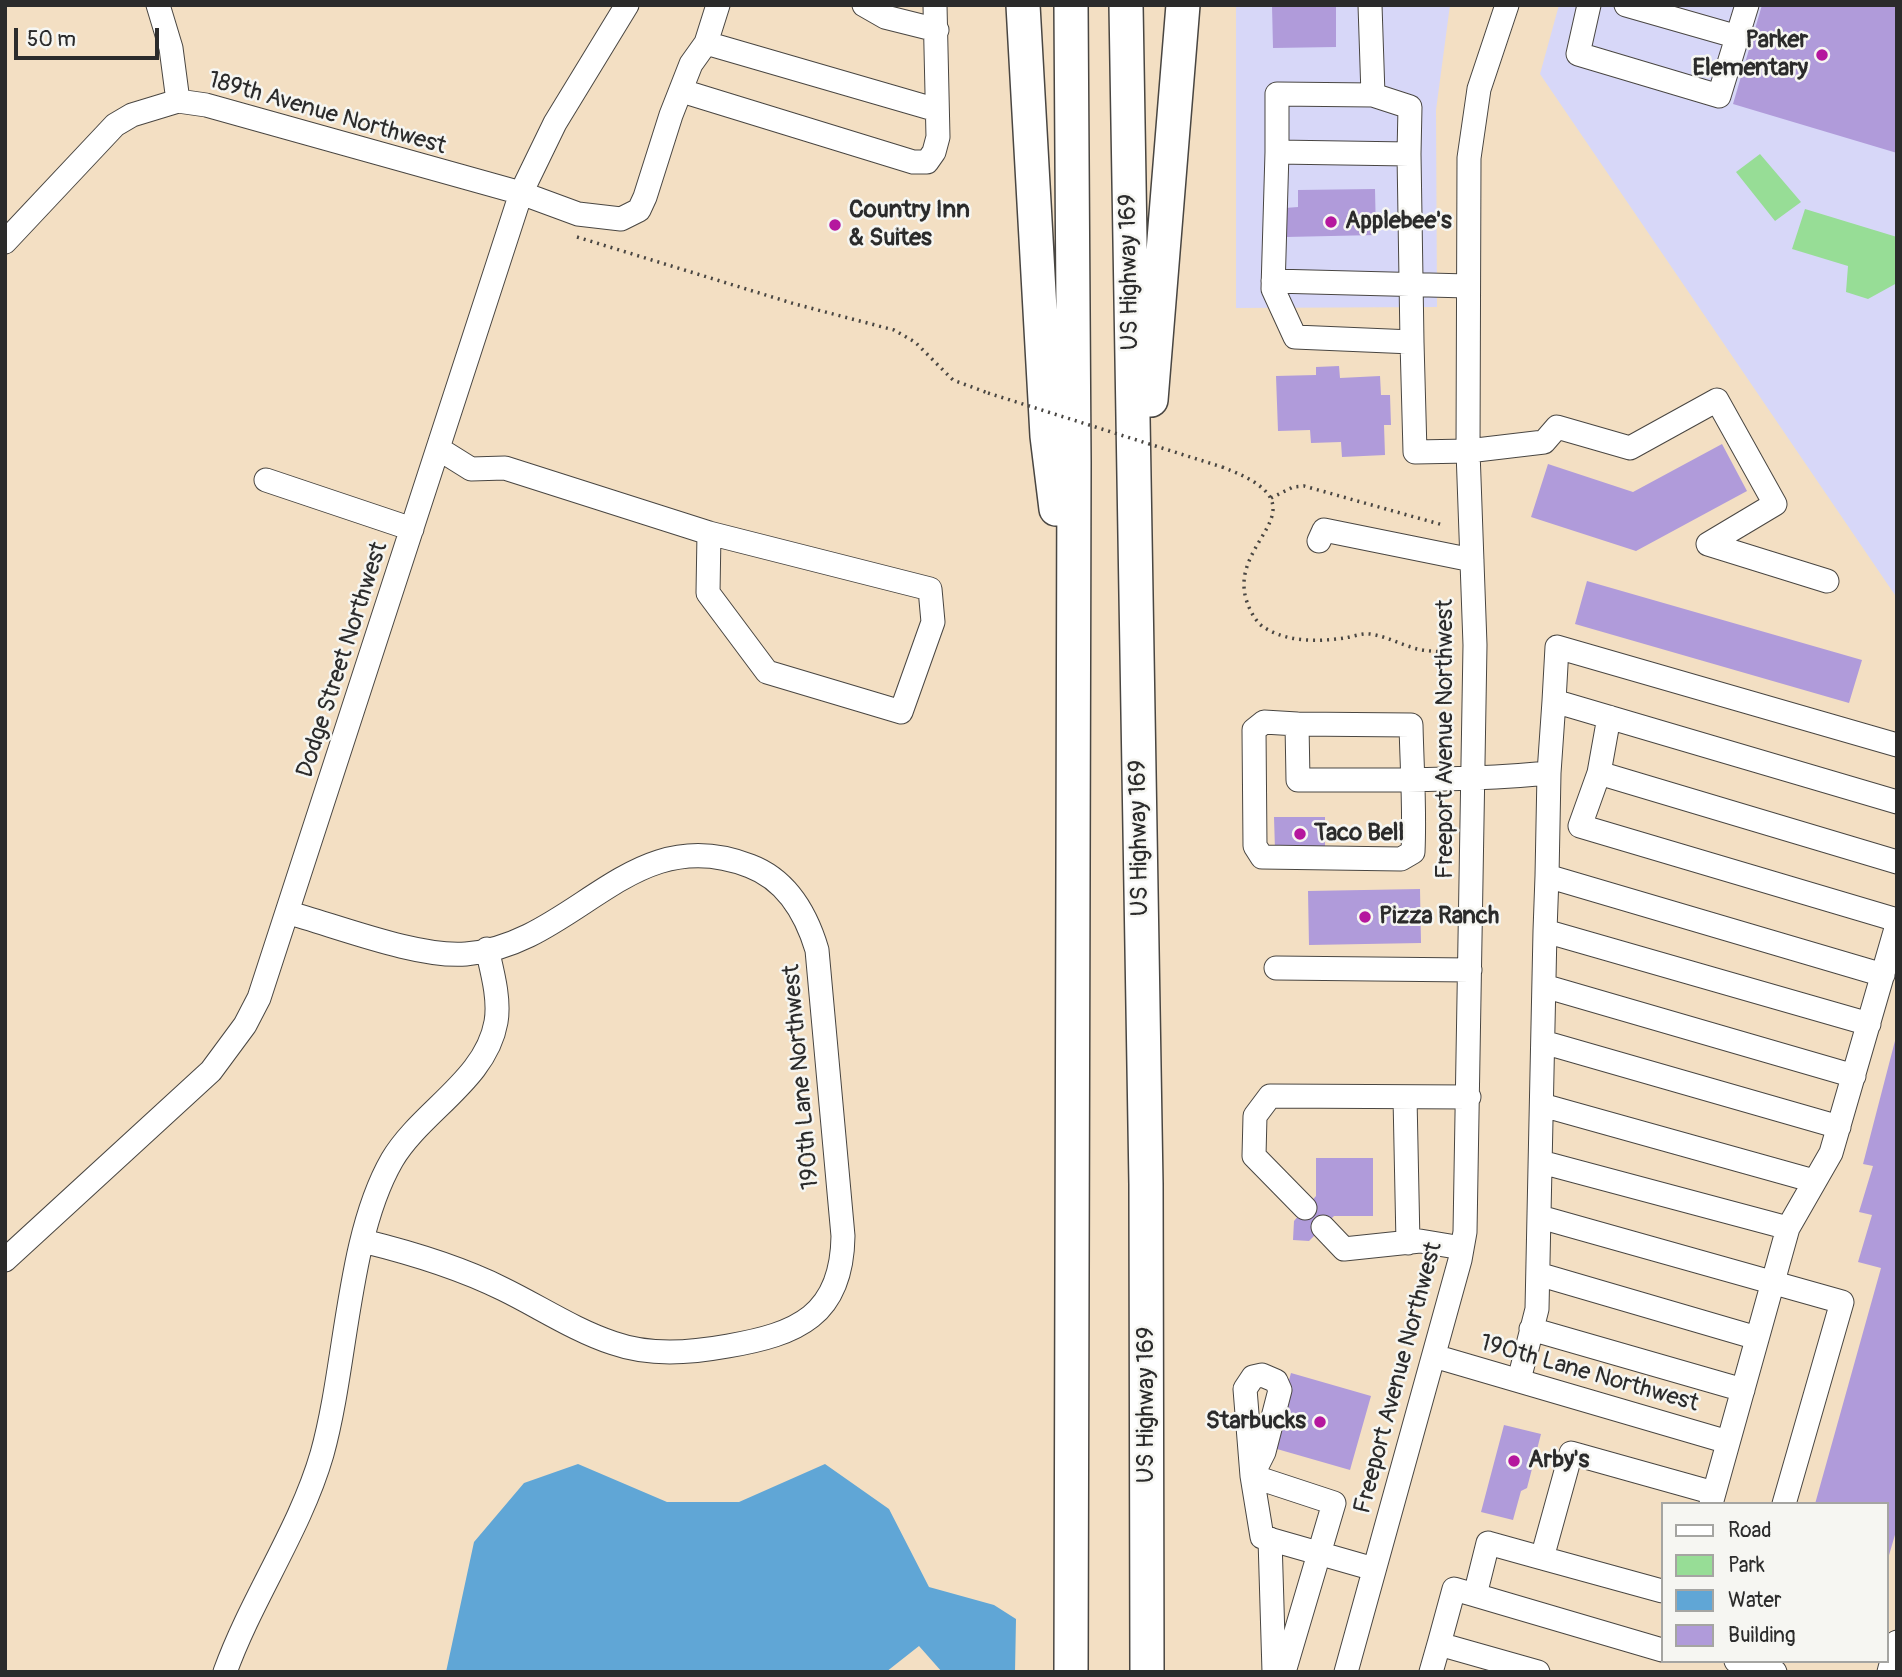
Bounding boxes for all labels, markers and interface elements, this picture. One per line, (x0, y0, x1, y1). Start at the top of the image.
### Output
scale bar (18, 14, 163, 58)
text: 50 m (27, 26, 76, 53)
place label: Parker Elementary (1693, 27, 1808, 83)
marker: Parker Elementary (1814, 47, 1830, 63)
street label: 189th Avenue Northwest (205, 66, 449, 162)
street label: US Highway 169 (1114, 193, 1146, 351)
place label: Country Inn & Suites (849, 197, 970, 253)
place label: Applebee's (1345, 208, 1452, 236)
marker: Applebee's (1323, 214, 1339, 230)
marker: Country Inn & Suites (827, 217, 843, 233)
street label: Dodge Street Northwest (291, 539, 395, 781)
street label: Freeport Avenue Northwest (1432, 599, 1460, 879)
street label: US Highway 169 (1124, 759, 1156, 917)
place label: Taco Bell (1314, 820, 1404, 848)
marker: Taco Bell (1292, 826, 1308, 842)
place label: Pizza Ranch (1379, 903, 1499, 931)
marker: Pizza Ranch (1357, 909, 1373, 925)
street label: 190th Lane Northwest (778, 963, 826, 1191)
street label: Freeport Avenue Northwest (1349, 1239, 1449, 1517)
street label: US Highway 169 (1133, 1327, 1161, 1483)
street label: 190th Lane Northwest (1476, 1329, 1702, 1419)
place label: Starbucks (1206, 1408, 1306, 1436)
marker: Starbucks (1312, 1414, 1328, 1430)
place label: Arby's (1528, 1447, 1589, 1475)
marker: Arby's (1506, 1453, 1522, 1469)
legend (1660, 1502, 1888, 1663)
text: Road (1728, 1517, 1772, 1544)
text: Park (1728, 1552, 1765, 1579)
text: Water (1728, 1587, 1781, 1614)
text: Building (1728, 1622, 1795, 1649)

